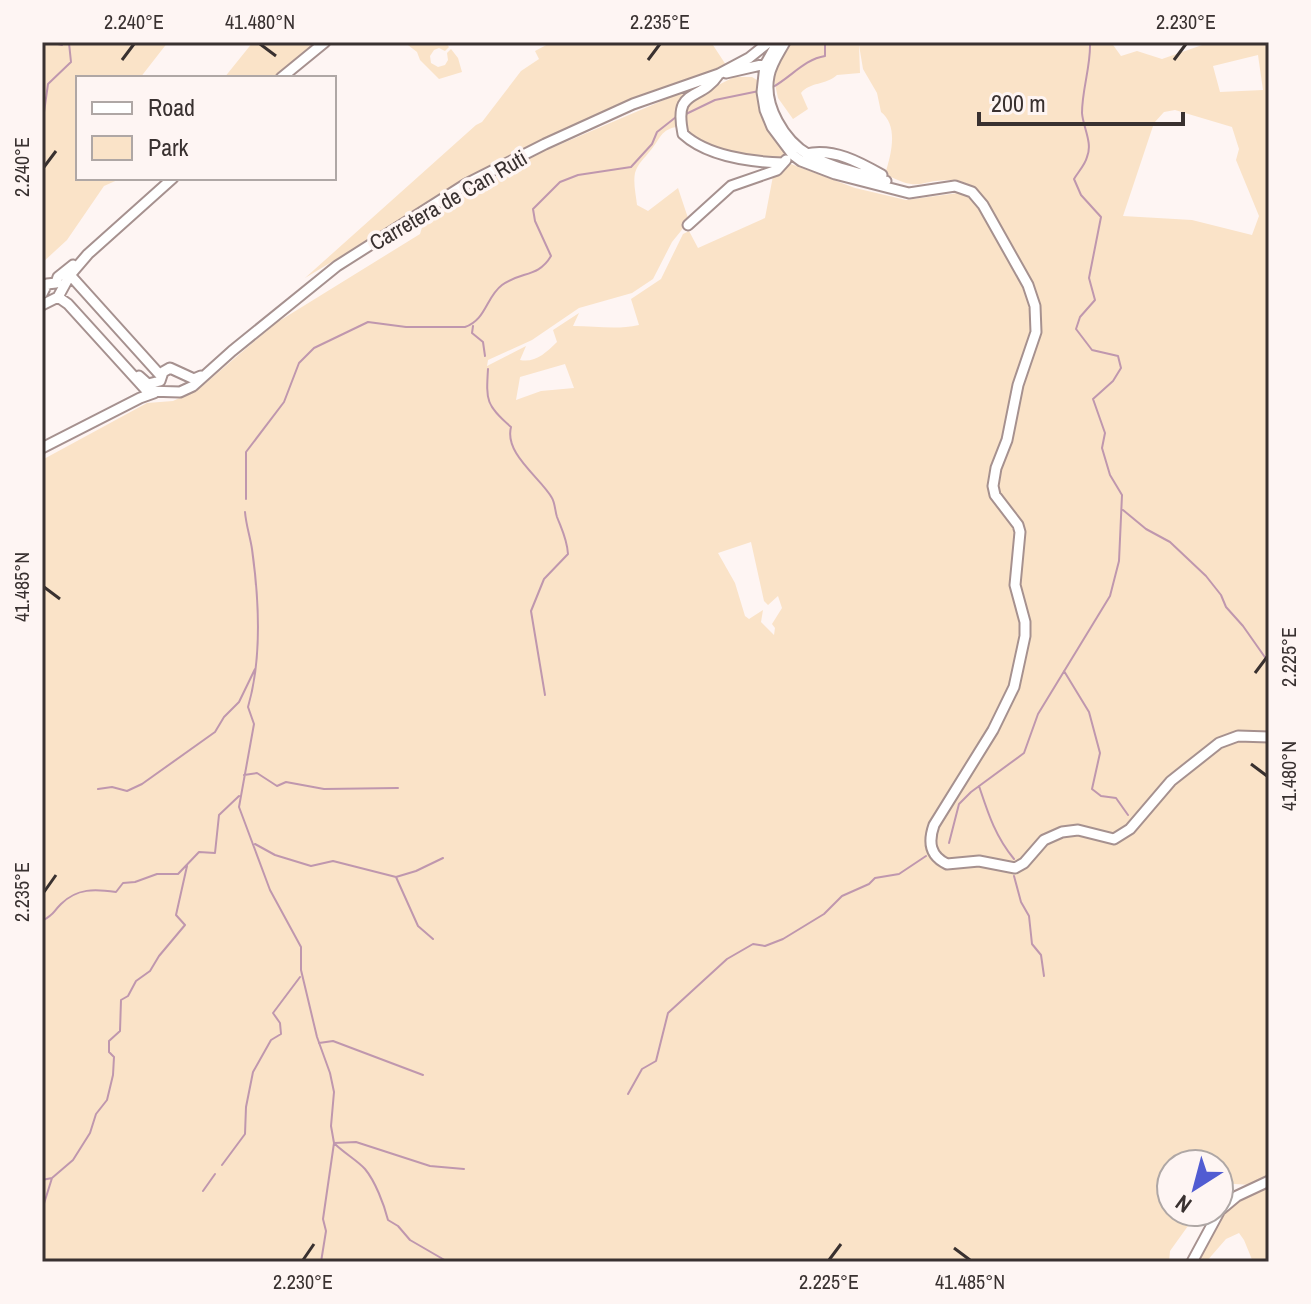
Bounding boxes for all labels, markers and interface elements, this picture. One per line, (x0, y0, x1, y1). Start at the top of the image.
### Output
text: 2.240°E (104, 8, 164, 35)
text: 41.480°N (225, 8, 295, 35)
text: 2.235°E (630, 8, 690, 35)
text: 2.230°E (1156, 8, 1216, 35)
legend (76, 76, 336, 180)
scale bar (979, 76, 1183, 126)
text: 200 m (991, 87, 1046, 119)
text: Road (148, 91, 195, 123)
text: Park (148, 131, 189, 163)
text: 2.240°E (8, 137, 35, 197)
street label: Carretera de Can Ruti (364, 143, 532, 257)
text: 41.485°N (8, 552, 35, 622)
text: 2.225°E (1275, 627, 1302, 687)
text: 41.480°N (1275, 741, 1302, 811)
text: 2.235°E (8, 862, 35, 922)
north arrow (1155, 1148, 1235, 1228)
text: N (1169, 1188, 1197, 1220)
text: 2.230°E (273, 1268, 333, 1295)
text: 2.225°E (799, 1268, 859, 1295)
text: 41.485°N (935, 1268, 1005, 1295)

